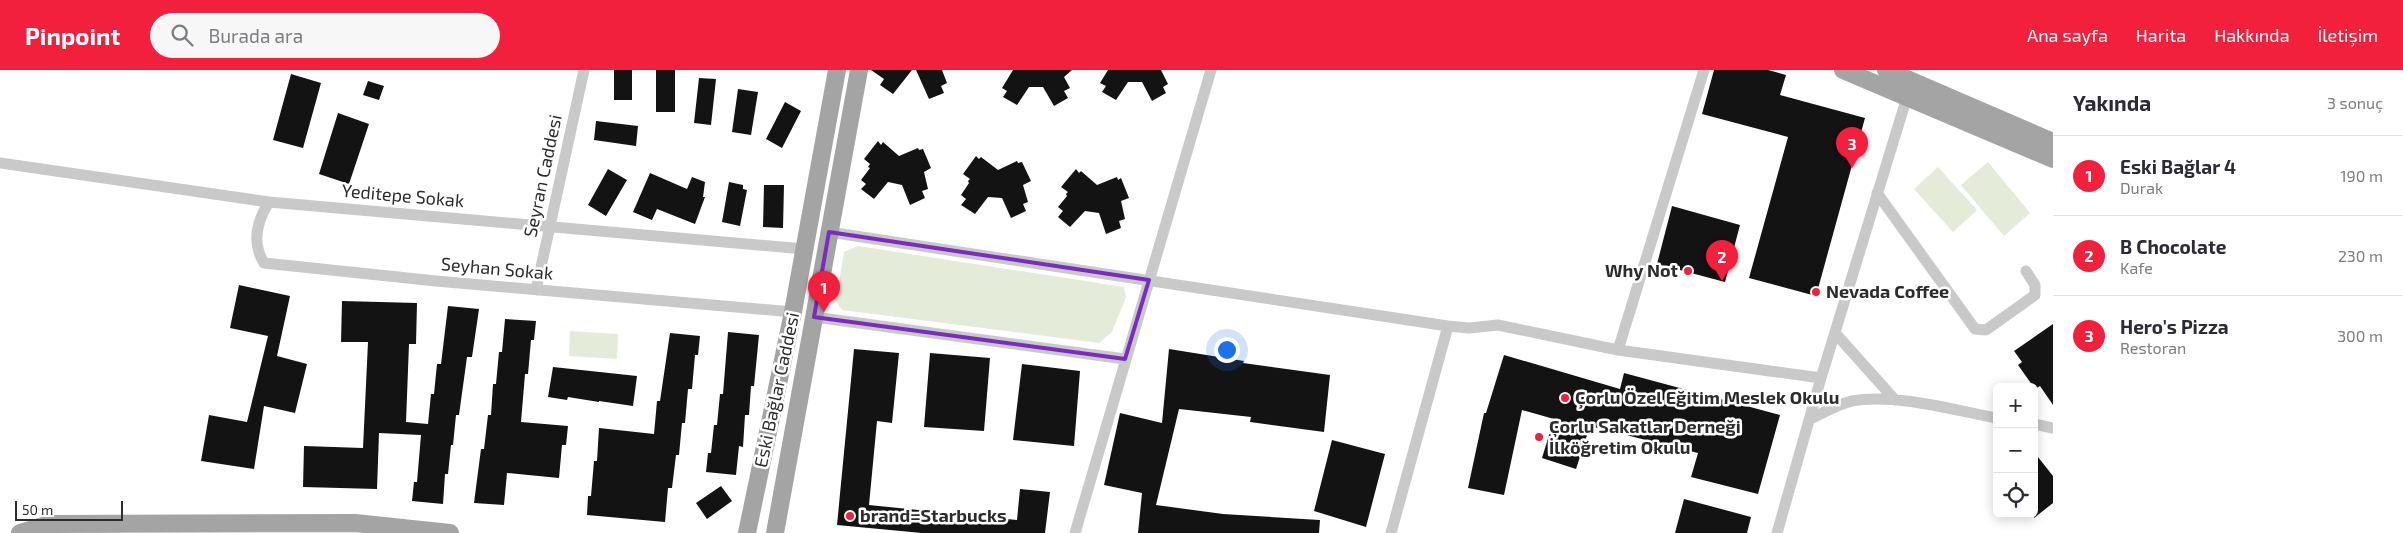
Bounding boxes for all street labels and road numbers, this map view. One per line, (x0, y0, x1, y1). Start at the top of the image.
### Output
street label: Seyran Caddesi (518, 112, 566, 239)
street label: Yeditepe Sokak (341, 179, 465, 211)
street label: Seyhan Sokak (440, 252, 554, 284)
street label: Eski Bağlar Caddesi (749, 310, 803, 469)

